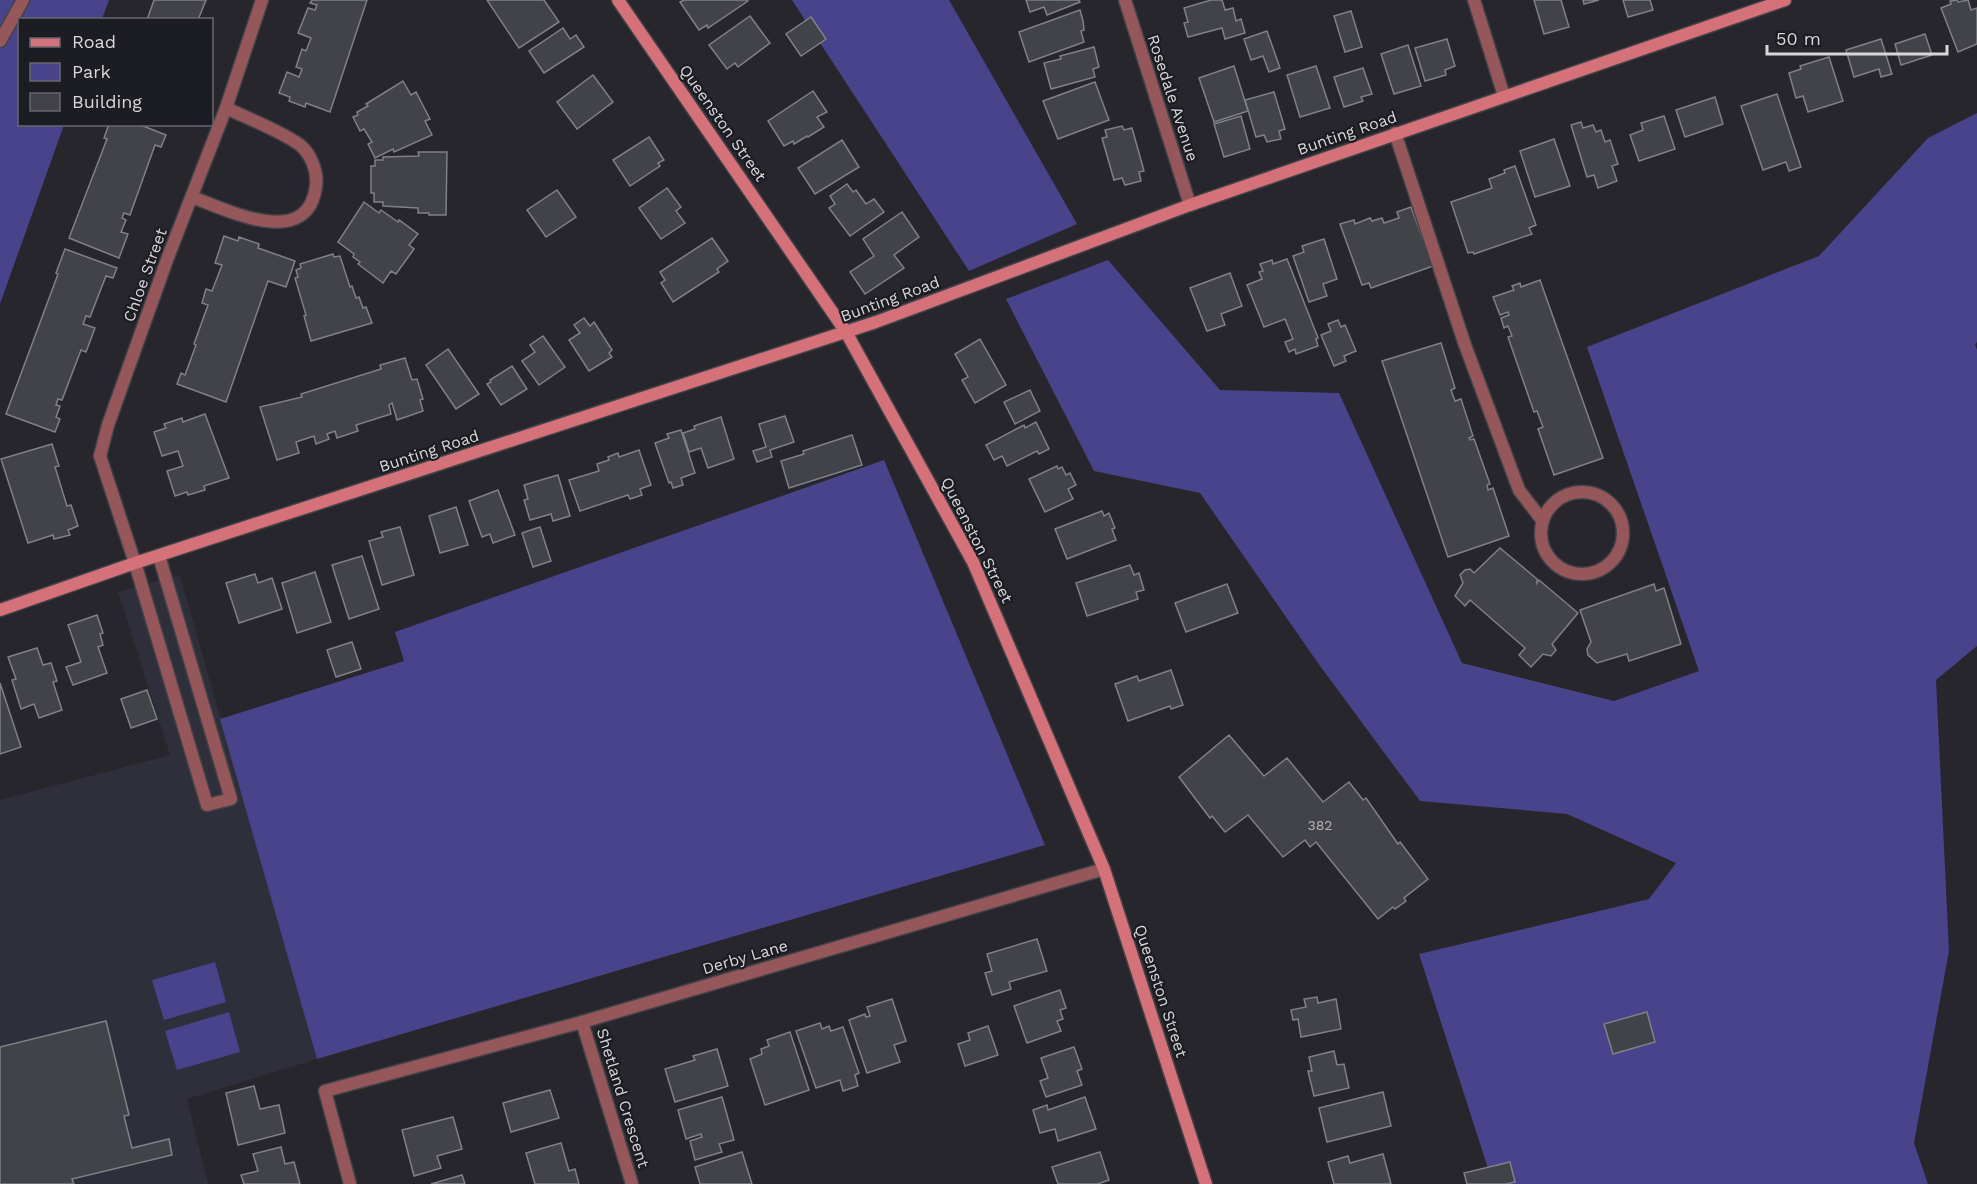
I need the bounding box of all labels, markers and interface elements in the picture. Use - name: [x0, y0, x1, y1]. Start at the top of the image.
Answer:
- legend: [18, 18, 213, 126]
- scale bar: [1767, 18, 1947, 56]
- text: 50 m: [1776, 28, 1821, 49]
- text: Road: [72, 31, 116, 52]
- street label: Rosedale Avenue: [1144, 32, 1202, 164]
- text: Park: [72, 61, 111, 82]
- street label: Queenston Street: [676, 61, 771, 185]
- text: Building: [72, 91, 142, 112]
- street label: Bunting Road: [1295, 107, 1399, 159]
- street label: Chloe Street: [119, 225, 171, 324]
- street label: Bunting Road: [838, 272, 942, 326]
- street label: Bunting Road: [377, 426, 481, 476]
- street label: Queenston Street: [937, 474, 1017, 606]
- house number: 382: [1308, 817, 1332, 833]
- street label: Queenston Street: [1131, 922, 1192, 1060]
- street label: Derby Lane: [700, 936, 790, 978]
- street label: Shetland Crescent: [593, 1026, 653, 1170]

